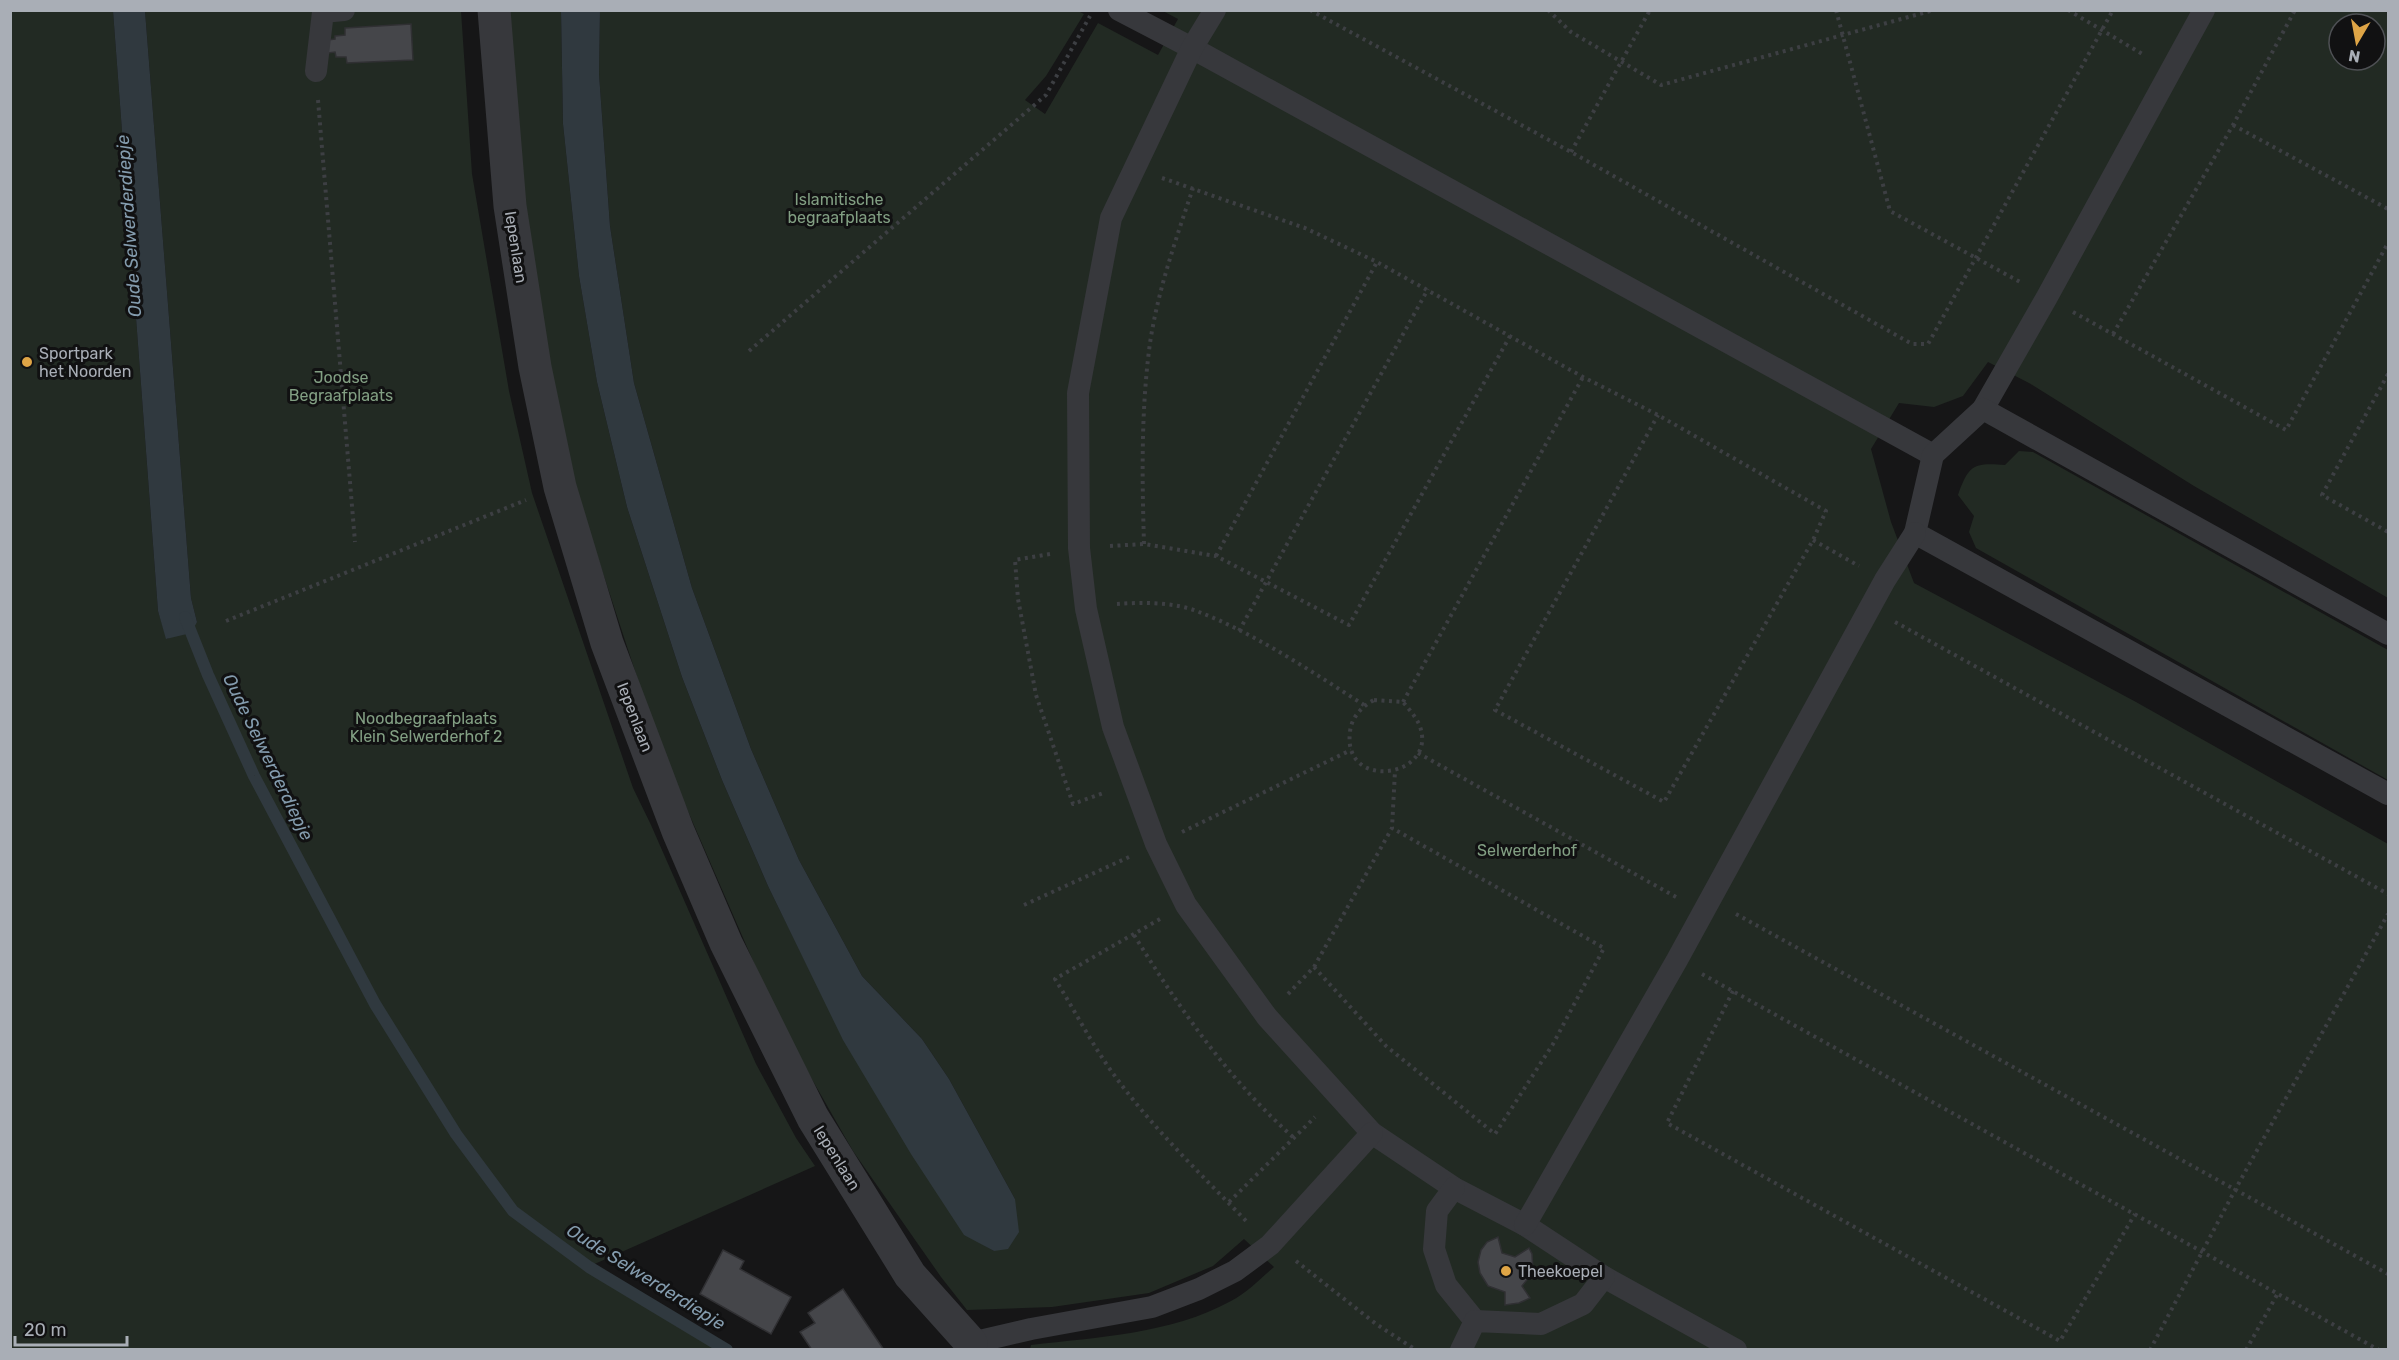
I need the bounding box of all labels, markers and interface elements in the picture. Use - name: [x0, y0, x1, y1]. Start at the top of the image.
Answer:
- north arrow: [2327, 12, 2387, 72]
- text: N: [2347, 46, 2362, 67]
- water label: Oude Selwerderdiepje: [112, 134, 146, 318]
- park label: Islamitische begraafplaats: [787, 190, 891, 227]
- street label: Iepenlaan: [501, 210, 531, 284]
- place label: Sportpark het Noorden: [39, 344, 131, 381]
- marker: Sportpark het Noorden: [20, 355, 34, 369]
- park label: Joodse Begraafplaats: [289, 368, 393, 405]
- water label: Oude Selwerderdiepje: [218, 670, 318, 844]
- street label: Iepenlaan: [613, 680, 657, 754]
- park label: Noodbegraafplaats Klein Selwerderhof 2: [350, 709, 502, 746]
- park label: Selwerderhof: [1477, 841, 1578, 860]
- street label: Iepenlaan: [810, 1122, 864, 1194]
- water label: Oude Selwerderdiepje: [563, 1219, 729, 1335]
- place label: Theekoepel: [1518, 1262, 1603, 1281]
- marker: Theekoepel: [1499, 1264, 1513, 1278]
- scale bar: [15, 1309, 128, 1347]
- text: 20 m: [24, 1319, 66, 1341]

